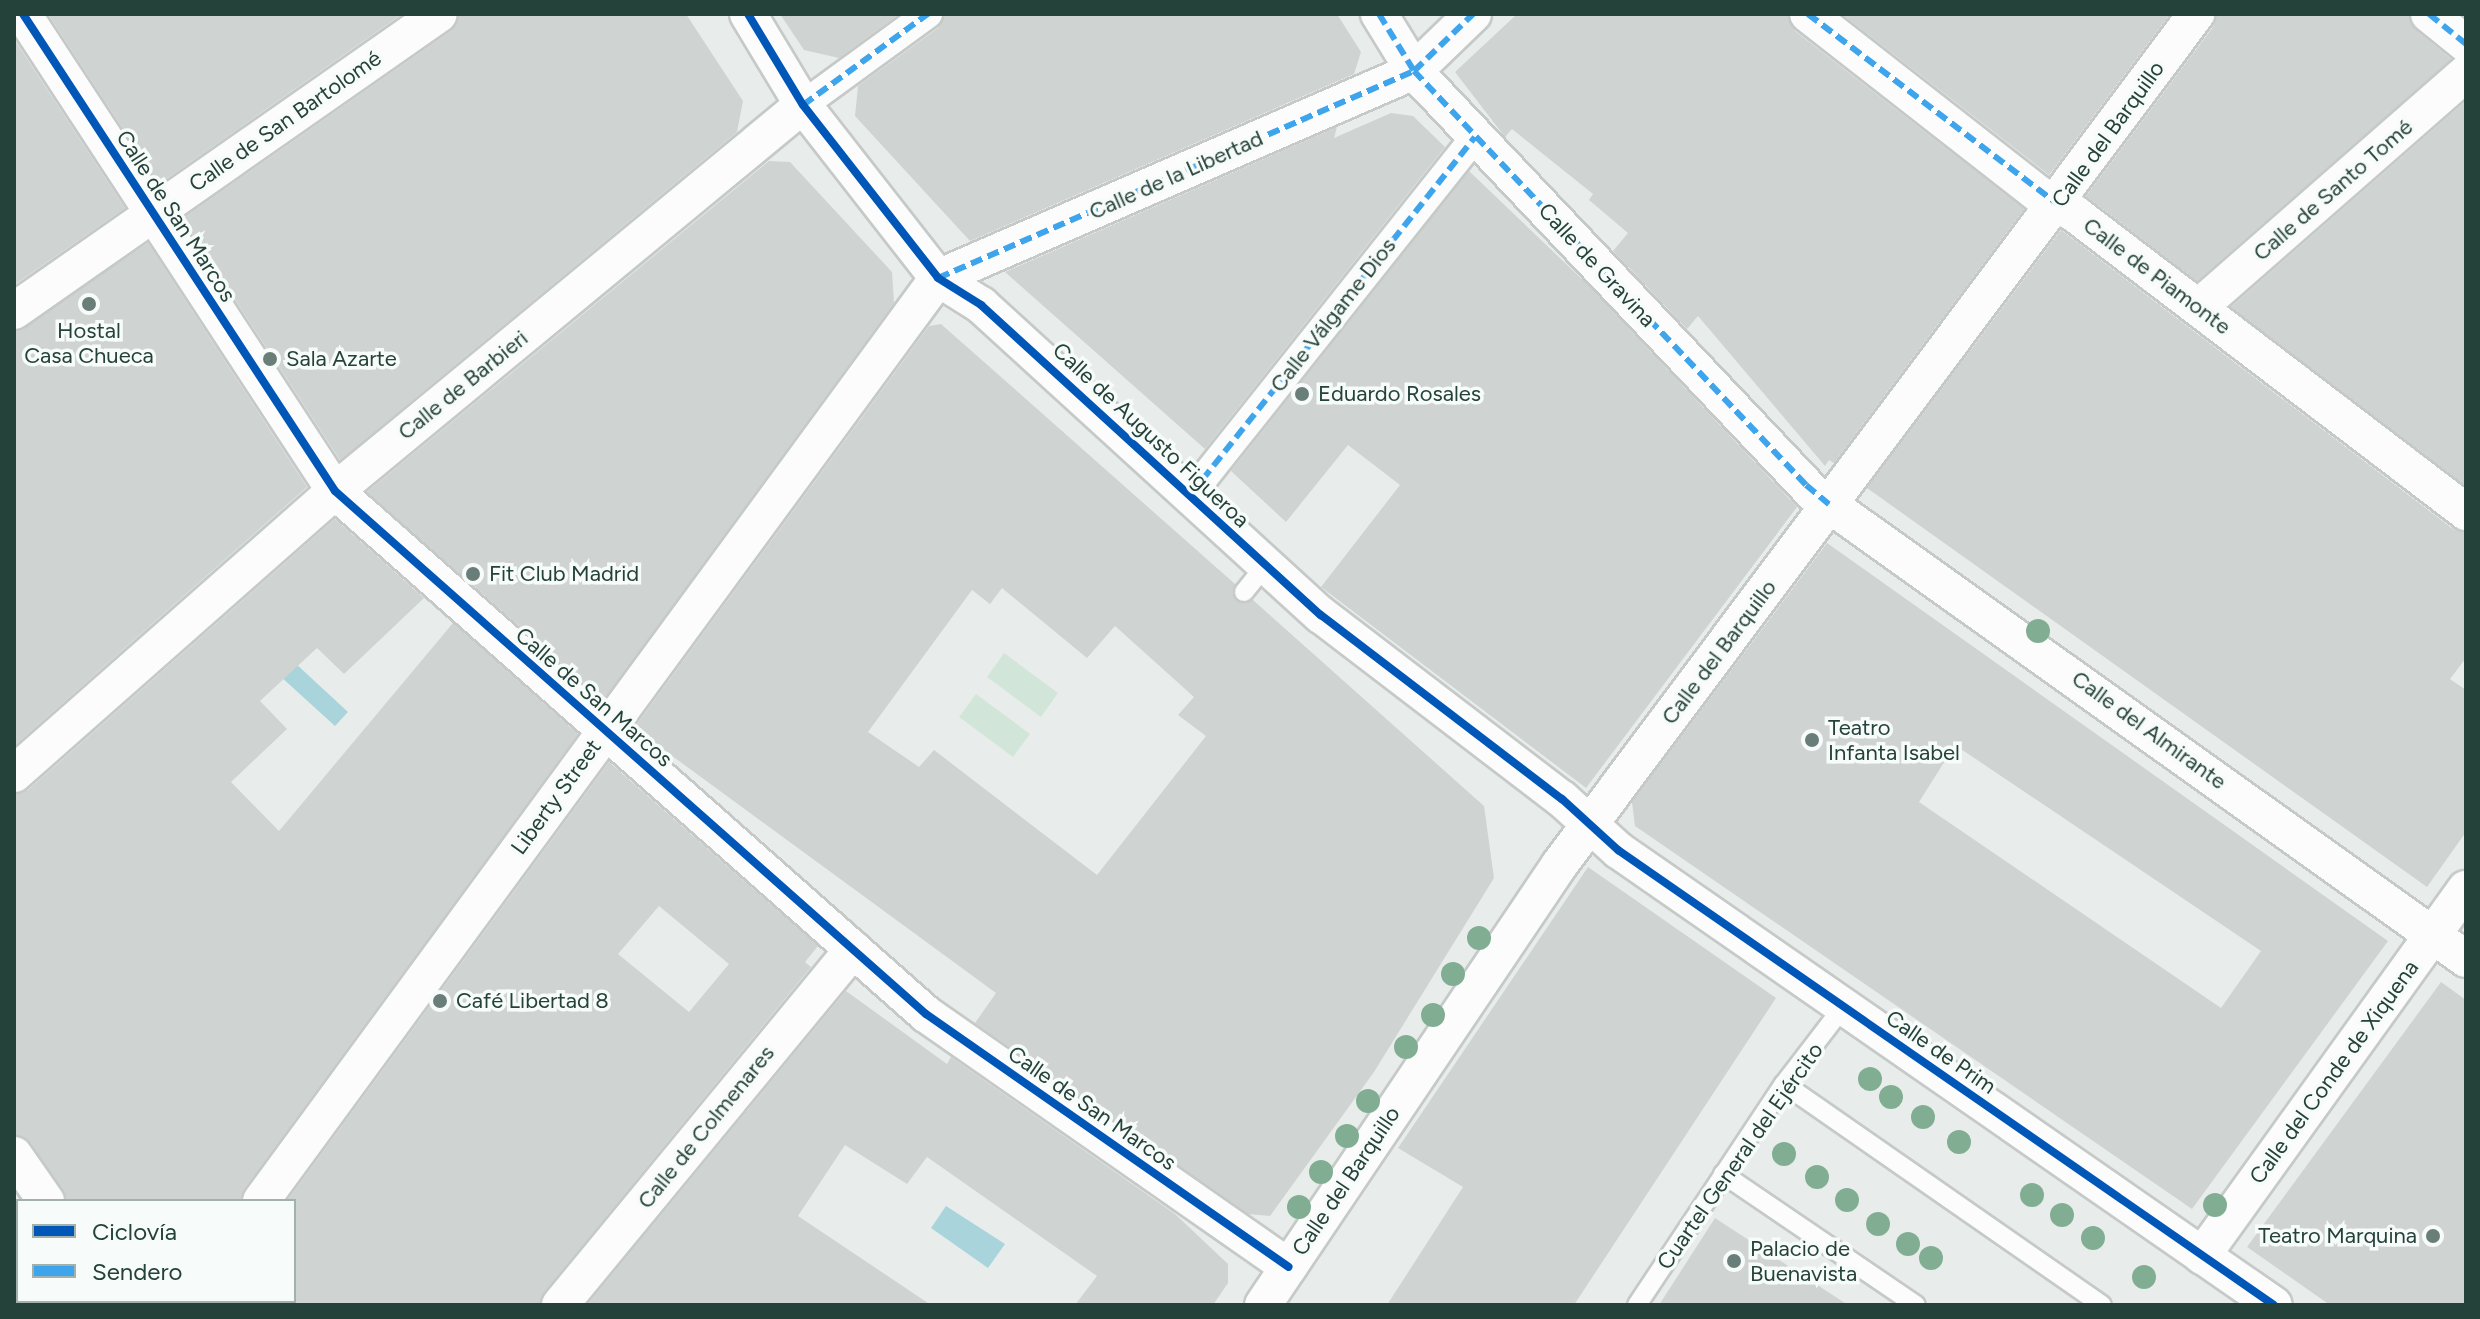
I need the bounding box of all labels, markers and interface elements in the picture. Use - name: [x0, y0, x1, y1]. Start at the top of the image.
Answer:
- street label: Calle de San Bartolomé: [184, 45, 386, 197]
- street label: Calle del Barquillo: [2046, 56, 2170, 212]
- street label: Calle de Santo Tomé: [2248, 114, 2418, 266]
- street label: Calle de San Marcos: [111, 125, 241, 307]
- street label: Calle de la Libertad: [1085, 125, 1267, 225]
- street label: Calle de Gravina: [1533, 198, 1661, 332]
- street label: Calle de Piamonte: [2078, 212, 2236, 340]
- street label: Calle Válgame Dios: [1265, 233, 1401, 397]
- marker: Hostal Casa Chueca: [80, 295, 98, 313]
- place label: Hostal Casa Chueca: [24, 317, 154, 368]
- street label: Calle de Barbieri: [393, 325, 533, 445]
- street label: Calle de Augusto Figueroa: [1047, 337, 1255, 533]
- place label: Sala Azarte: [286, 346, 397, 372]
- marker: Sala Azarte: [261, 350, 279, 368]
- place label: Eduardo Rosales: [1318, 381, 1481, 407]
- marker: Eduardo Rosales: [1293, 385, 1311, 403]
- place label: Fit Club Madrid: [489, 561, 639, 587]
- marker: Fit Club Madrid: [464, 565, 482, 583]
- street label: Calle del Barquillo: [1656, 575, 1782, 729]
- street label: Calle de San Marcos: [510, 622, 678, 772]
- street label: Calle del Almirante: [2067, 665, 2231, 795]
- place label: Teatro Infanta Isabel: [1828, 714, 1960, 766]
- marker: Teatro Infanta Isabel: [1803, 731, 1821, 749]
- street label: Liberty Street: [505, 734, 607, 860]
- street label: Calle del Conde de Xiquena: [2244, 955, 2424, 1189]
- place label: Café Libertad 8: [456, 988, 609, 1014]
- marker: Café Libertad 8: [431, 992, 449, 1010]
- street label: Calle de Prim: [1881, 1004, 2001, 1100]
- street label: Cuartel General del Ejército: [1651, 1037, 1829, 1275]
- street label: Calle de Colmenares: [632, 1040, 780, 1214]
- street label: Calle de San Marcos: [1003, 1040, 1181, 1176]
- street label: Calle del Barquillo: [1286, 1101, 1406, 1261]
- legend: [16, 1199, 296, 1303]
- text: Ciclovía: [92, 1217, 177, 1246]
- place label: Teatro Marquina: [2258, 1223, 2417, 1249]
- marker: Teatro Marquina: [2424, 1227, 2442, 1245]
- place label: Palacio de Buenavista: [1750, 1235, 1857, 1286]
- marker: Palacio de Buenavista: [1725, 1252, 1743, 1270]
- text: Sendero: [92, 1257, 182, 1286]

